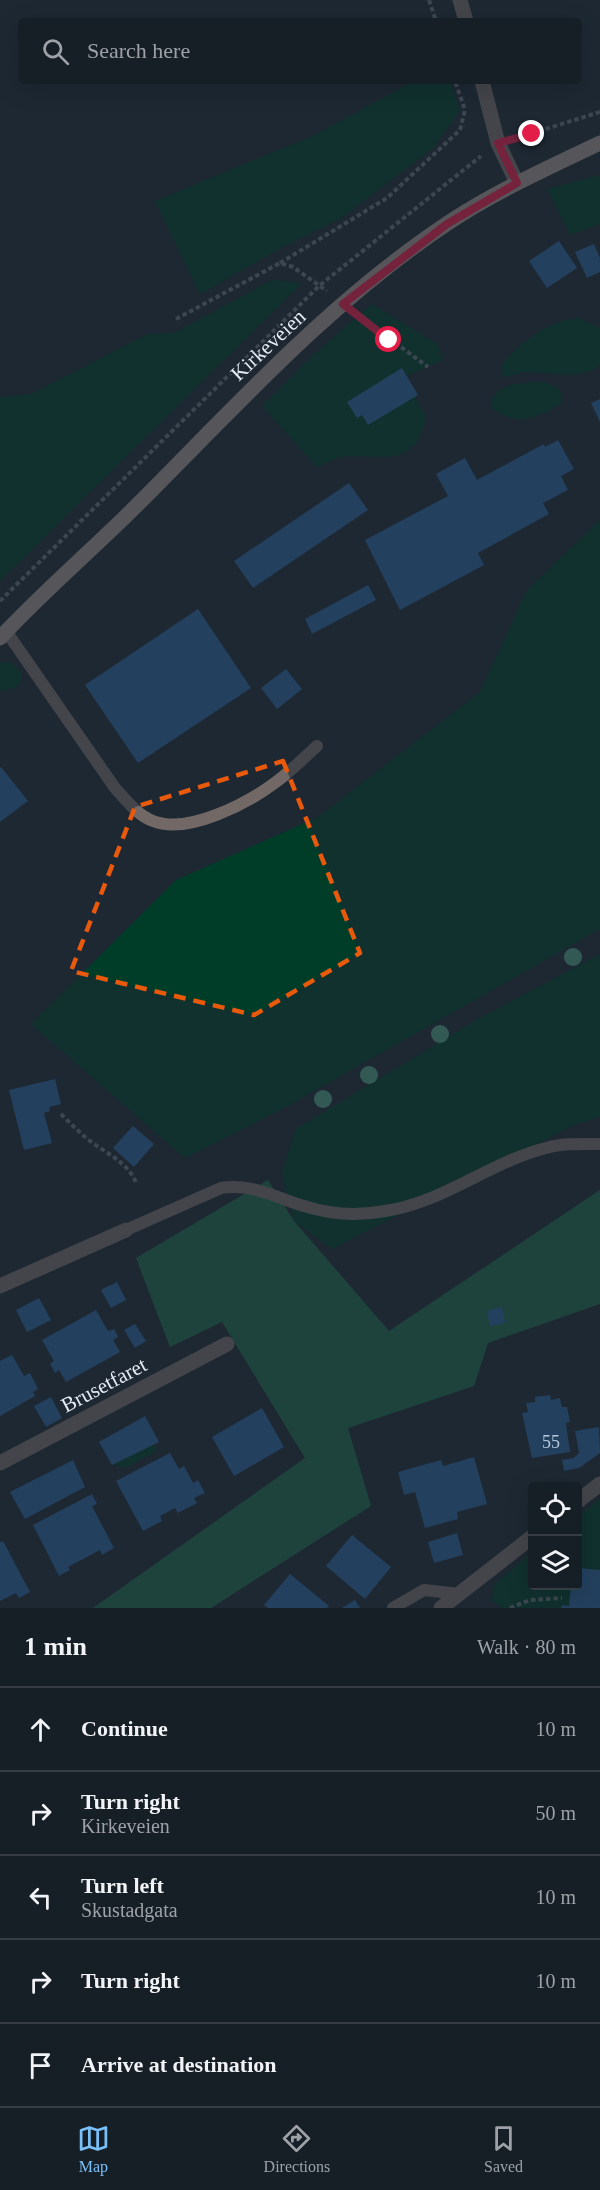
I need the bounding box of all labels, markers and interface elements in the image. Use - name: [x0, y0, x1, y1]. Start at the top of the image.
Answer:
- search box: [18, 18, 582, 84]
- icon: search: [39, 35, 72, 68]
- text: Search here: [87, 38, 190, 63]
- route end: [518, 120, 544, 146]
- street label: Kirkeveien: [226, 304, 311, 386]
- route start: [375, 326, 401, 352]
- street label: Brusetfaret: [57, 1352, 151, 1417]
- house number: 55: [542, 1432, 560, 1452]
- map controls: [528, 1482, 582, 1590]
- button: locate: [528, 1482, 582, 1536]
- button: layers: [528, 1536, 582, 1590]
- text: 1 min: [24, 1632, 87, 1661]
- text: Walk · 80 m: [477, 1636, 576, 1658]
- icon: ahead: [24, 1713, 57, 1746]
- text: Continue: [81, 1716, 168, 1741]
- text: 10 m: [535, 1718, 576, 1740]
- text: Turn right: [81, 1789, 180, 1814]
- icon: right: [24, 1797, 57, 1830]
- text: 50 m: [535, 1802, 576, 1824]
- text: Kirkeveien: [81, 1815, 170, 1837]
- text: Turn left: [81, 1873, 164, 1898]
- icon: left: [24, 1881, 57, 1914]
- text: 10 m: [535, 1886, 576, 1908]
- text: Skustadgata: [81, 1899, 178, 1921]
- icon: right: [24, 1965, 57, 1998]
- text: Turn right: [81, 1968, 180, 1993]
- text: 10 m: [535, 1970, 576, 1992]
- icon: arrive: [24, 2049, 57, 2082]
- text: Arrive at destination: [81, 2052, 277, 2077]
- tab: Map: [77, 2122, 110, 2176]
- tab: Directions: [264, 2122, 330, 2176]
- tab: Saved: [484, 2122, 523, 2176]

